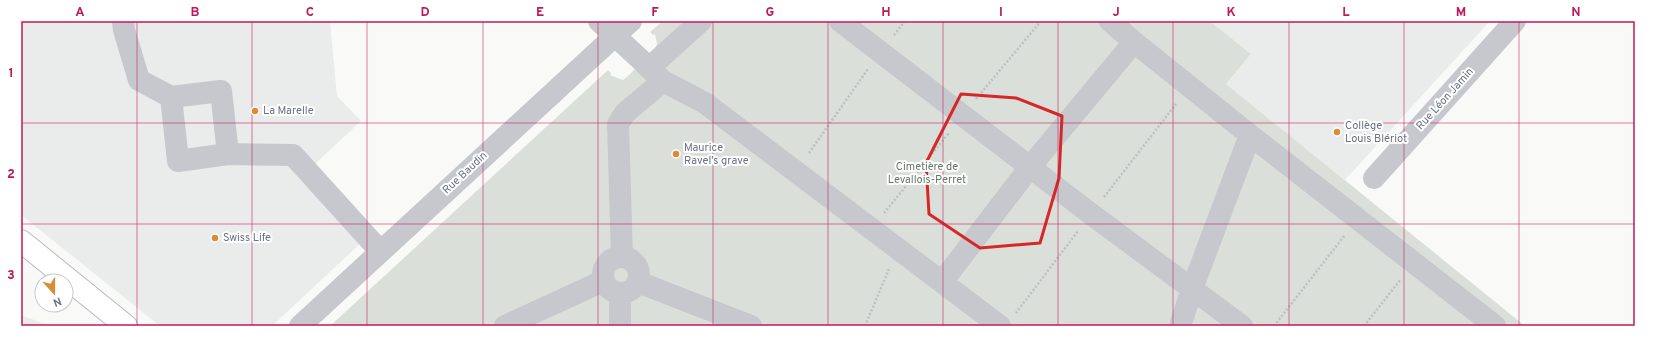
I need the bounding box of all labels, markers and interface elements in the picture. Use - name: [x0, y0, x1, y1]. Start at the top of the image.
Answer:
- text: A: [75, 5, 85, 21]
- text: B: [191, 5, 200, 21]
- text: C: [306, 5, 314, 21]
- text: D: [420, 5, 430, 21]
- text: E: [536, 5, 544, 21]
- text: F: [651, 5, 659, 21]
- text: G: [766, 5, 775, 21]
- text: H: [881, 5, 891, 21]
- text: I: [999, 5, 1003, 21]
- text: J: [1112, 5, 1120, 21]
- text: K: [1226, 5, 1236, 21]
- text: L: [1342, 5, 1350, 21]
- text: M: [1456, 5, 1466, 21]
- text: N: [1571, 5, 1581, 21]
- street label: Rue Léon Jamin: [1413, 65, 1477, 133]
- text: 1: [8, 66, 14, 82]
- place label: La Marelle: [263, 104, 314, 118]
- marker: La Marelle: [250, 106, 260, 116]
- place label: Collège Louis Blériot: [1345, 119, 1407, 146]
- marker: Collège Louis Blériot: [1332, 127, 1342, 137]
- place label: Maurice Ravel’s grave: [684, 141, 749, 168]
- street label: Rue Baudin: [440, 149, 490, 197]
- marker: Maurice Ravel’s grave: [671, 149, 681, 159]
- park label: Cimetière de Levallois-Perret: [888, 160, 966, 187]
- text: 2: [7, 167, 15, 183]
- place label: Swiss Life: [223, 231, 271, 245]
- marker: Swiss Life: [210, 233, 220, 243]
- text: 3: [7, 268, 15, 284]
- north arrow: [34, 273, 74, 313]
- text: N: [51, 293, 63, 309]

